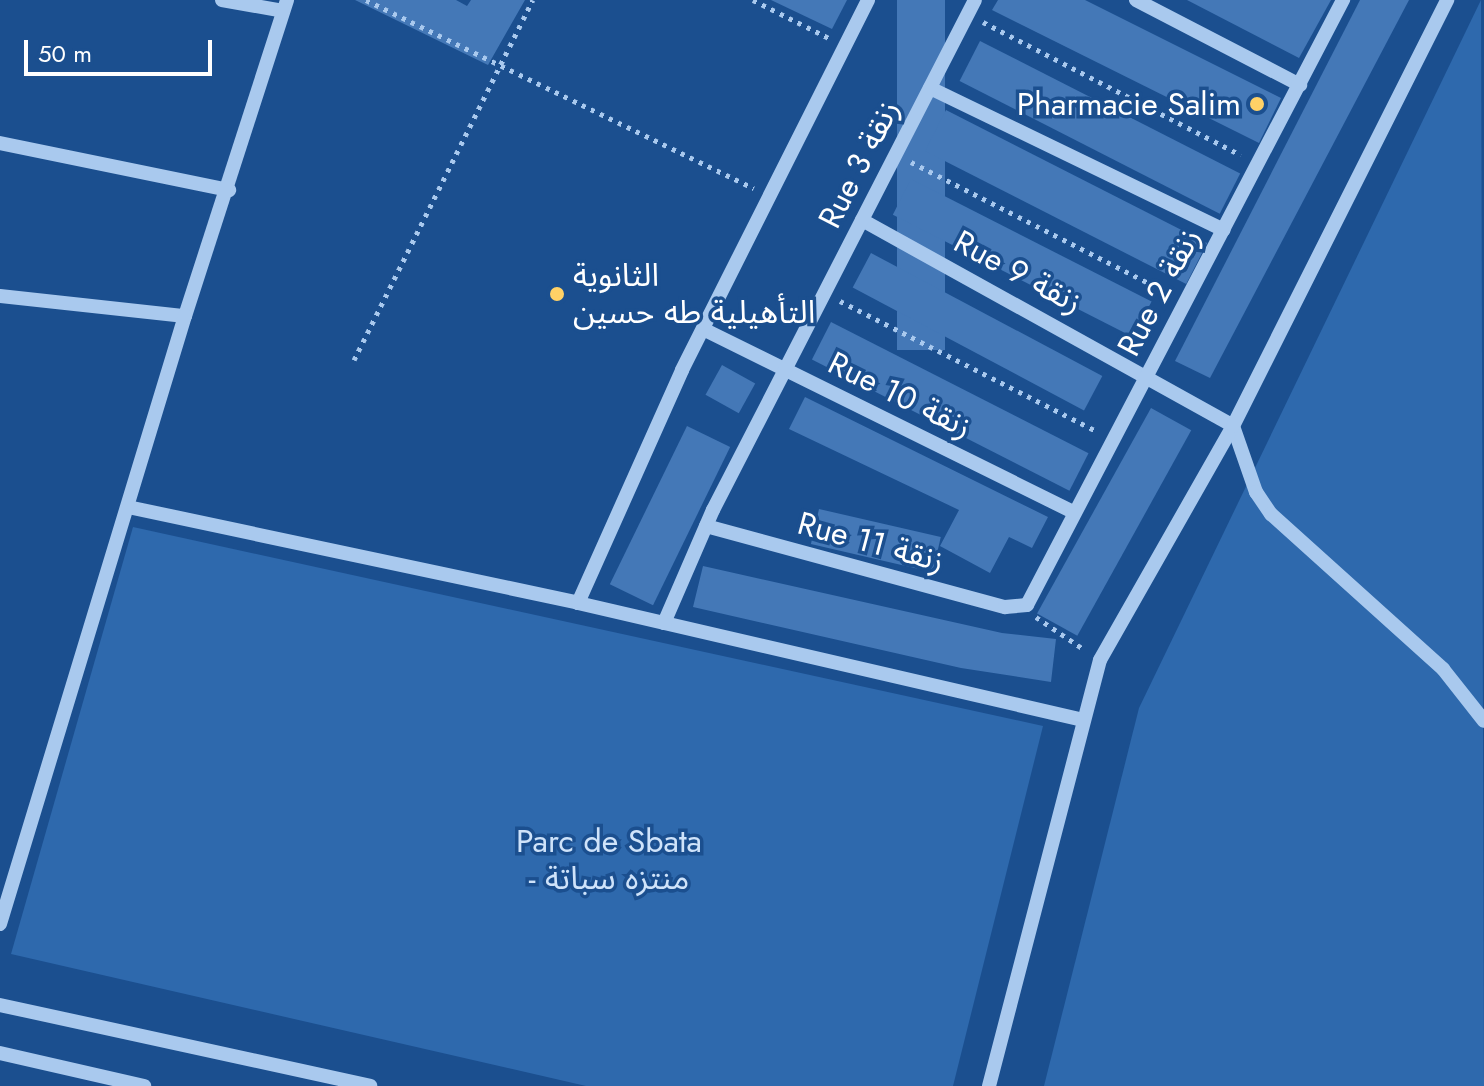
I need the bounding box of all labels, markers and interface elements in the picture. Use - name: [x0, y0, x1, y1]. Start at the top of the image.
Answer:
- scale bar: [28, 24, 216, 74]
- text: 50 m: [38, 36, 92, 71]
- place label: Pharmacie Salim: [1017, 85, 1241, 123]
- street label: Rue 3 زنقة: [810, 94, 908, 234]
- marker: Pharmacie Salim: [1248, 95, 1266, 113]
- street label: Rue 2 زنقة: [1109, 221, 1209, 363]
- street label: Rue 9 زنقة: [947, 222, 1089, 322]
- place label: الثانوية التأهيلية طه حسين: [573, 257, 815, 332]
- marker: الثانوية التأهيلية طه حسين: [548, 285, 566, 303]
- street label: Rue 10 زنقة: [822, 344, 978, 446]
- street label: Rue 11 زنقة: [794, 504, 948, 580]
- park label: Parc de Sbata - منتزه سباتة: [516, 823, 702, 898]

